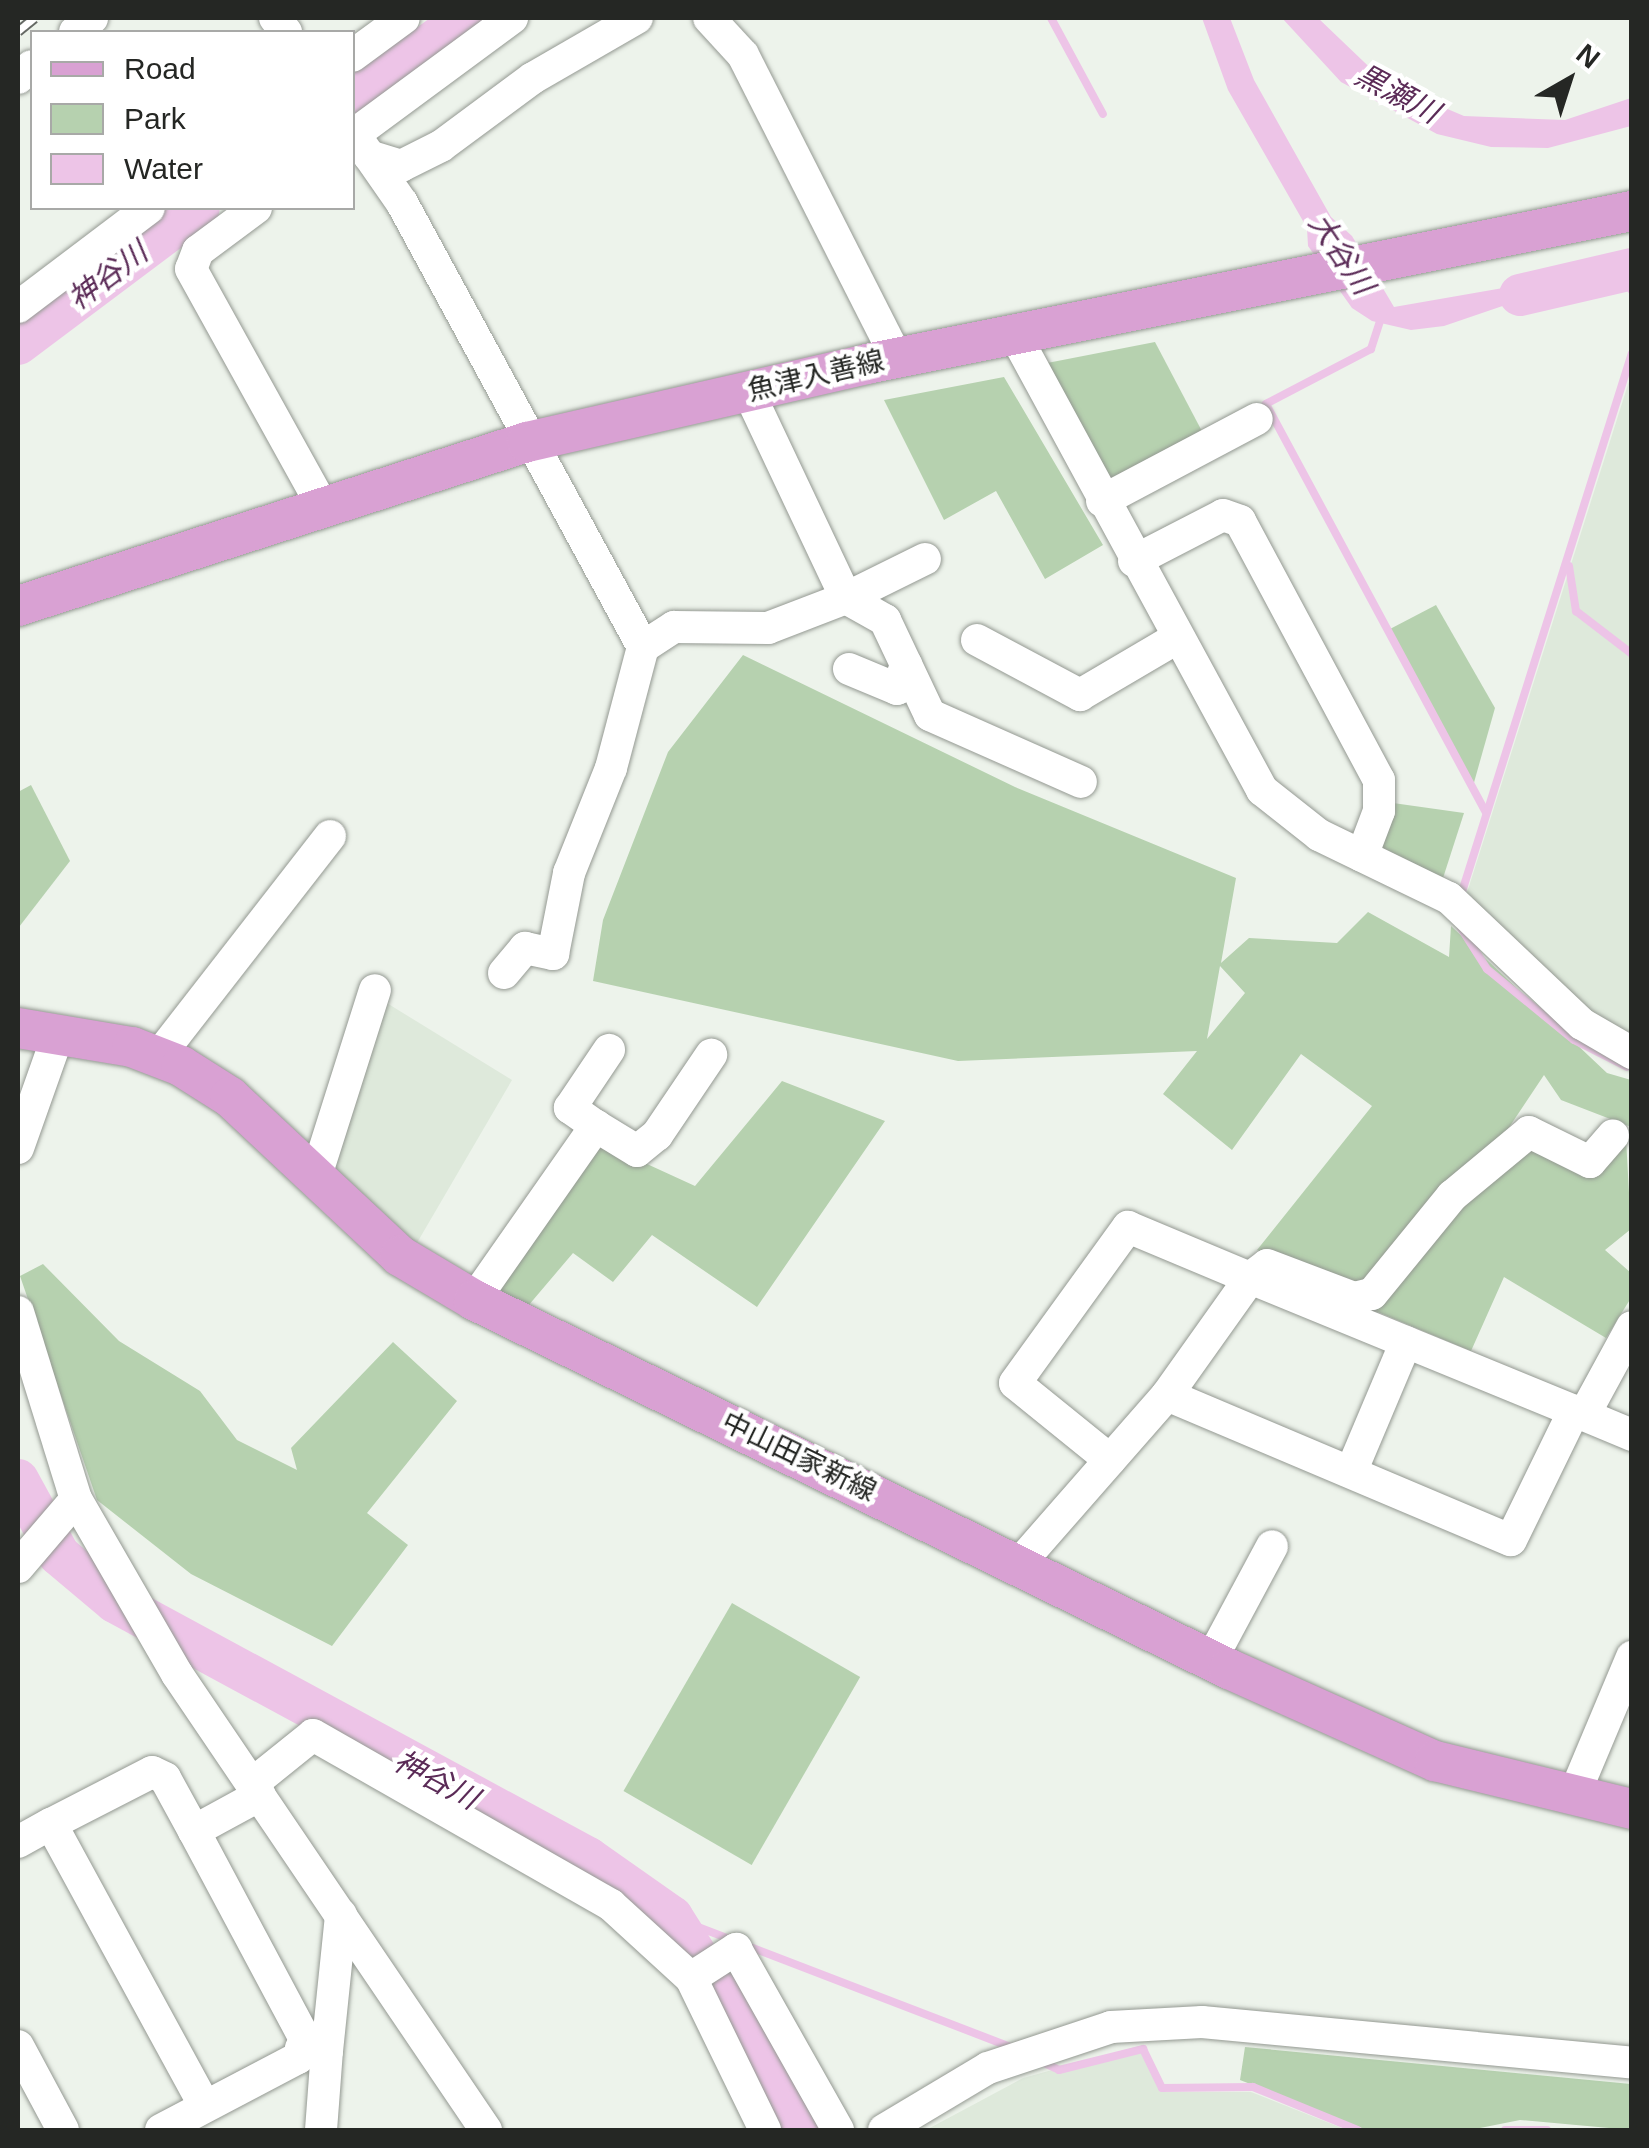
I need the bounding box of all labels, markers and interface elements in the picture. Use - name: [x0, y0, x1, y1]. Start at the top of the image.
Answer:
- legend: [30, 30, 355, 210]
- north arrow: [1519, 30, 1619, 130]
- text: N: [1571, 38, 1606, 75]
- text: Road: [124, 52, 196, 85]
- water label: 黒瀬川: [1349, 57, 1445, 131]
- text: Park: [124, 102, 186, 135]
- text: Water: [124, 152, 203, 185]
- water label: 大谷川: [1301, 207, 1381, 301]
- water label: 神谷川: [61, 235, 155, 317]
- street label: 魚津入善線: [744, 344, 888, 408]
- street label: 中山田家新線: [716, 1405, 882, 1509]
- water label: 神谷川: [388, 1743, 484, 1817]

